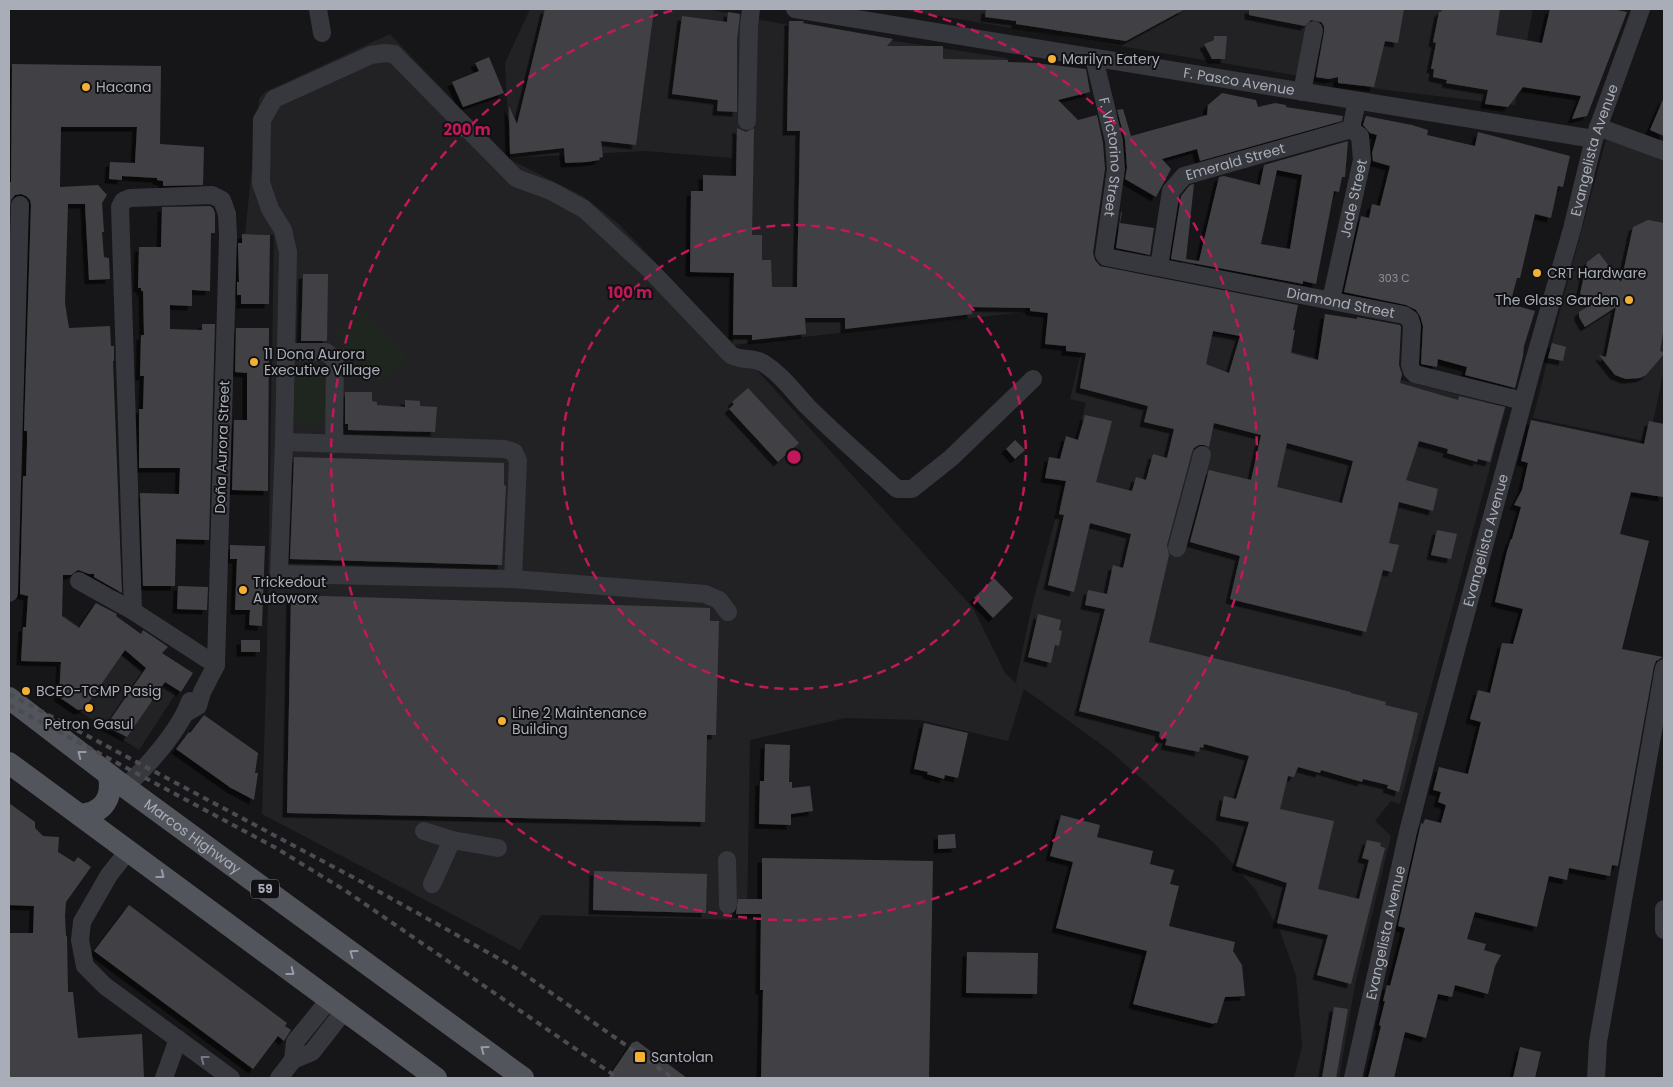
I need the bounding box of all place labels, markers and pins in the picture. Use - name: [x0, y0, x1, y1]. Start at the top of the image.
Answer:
- place label: Marilyn Eatery: [1062, 49, 1160, 69]
- marker: Marilyn Eatery: [1046, 53, 1058, 65]
- place label: Hacana: [96, 77, 152, 97]
- marker: Hacana: [80, 81, 92, 93]
- place label: CRT Hardware: [1547, 263, 1647, 283]
- marker: CRT Hardware: [1531, 267, 1543, 279]
- place label: The Glass Garden: [1495, 290, 1619, 310]
- marker: The Glass Garden: [1623, 294, 1635, 306]
- place label: 11 Dona Aurora Executive Village: [264, 344, 381, 380]
- marker: 11 Dona Aurora Executive Village: [248, 356, 260, 368]
- centre of rings: [785, 448, 803, 466]
- place label: Trickedout Autoworx: [253, 572, 326, 608]
- marker: Trickedout Autoworx: [237, 584, 249, 596]
- place label: BCEO-TCMP Pasig: [36, 681, 161, 701]
- marker: BCEO-TCMP Pasig: [20, 685, 32, 697]
- marker: Petron Gasul: [83, 702, 95, 714]
- place label: Line 2 Maintenance Building: [512, 703, 647, 739]
- place label: Petron Gasul: [45, 714, 133, 734]
- marker: Line 2 Maintenance Building: [496, 715, 508, 727]
- place label: Santolan: [651, 1047, 714, 1067]
- marker: Santolan: [633, 1050, 647, 1064]

